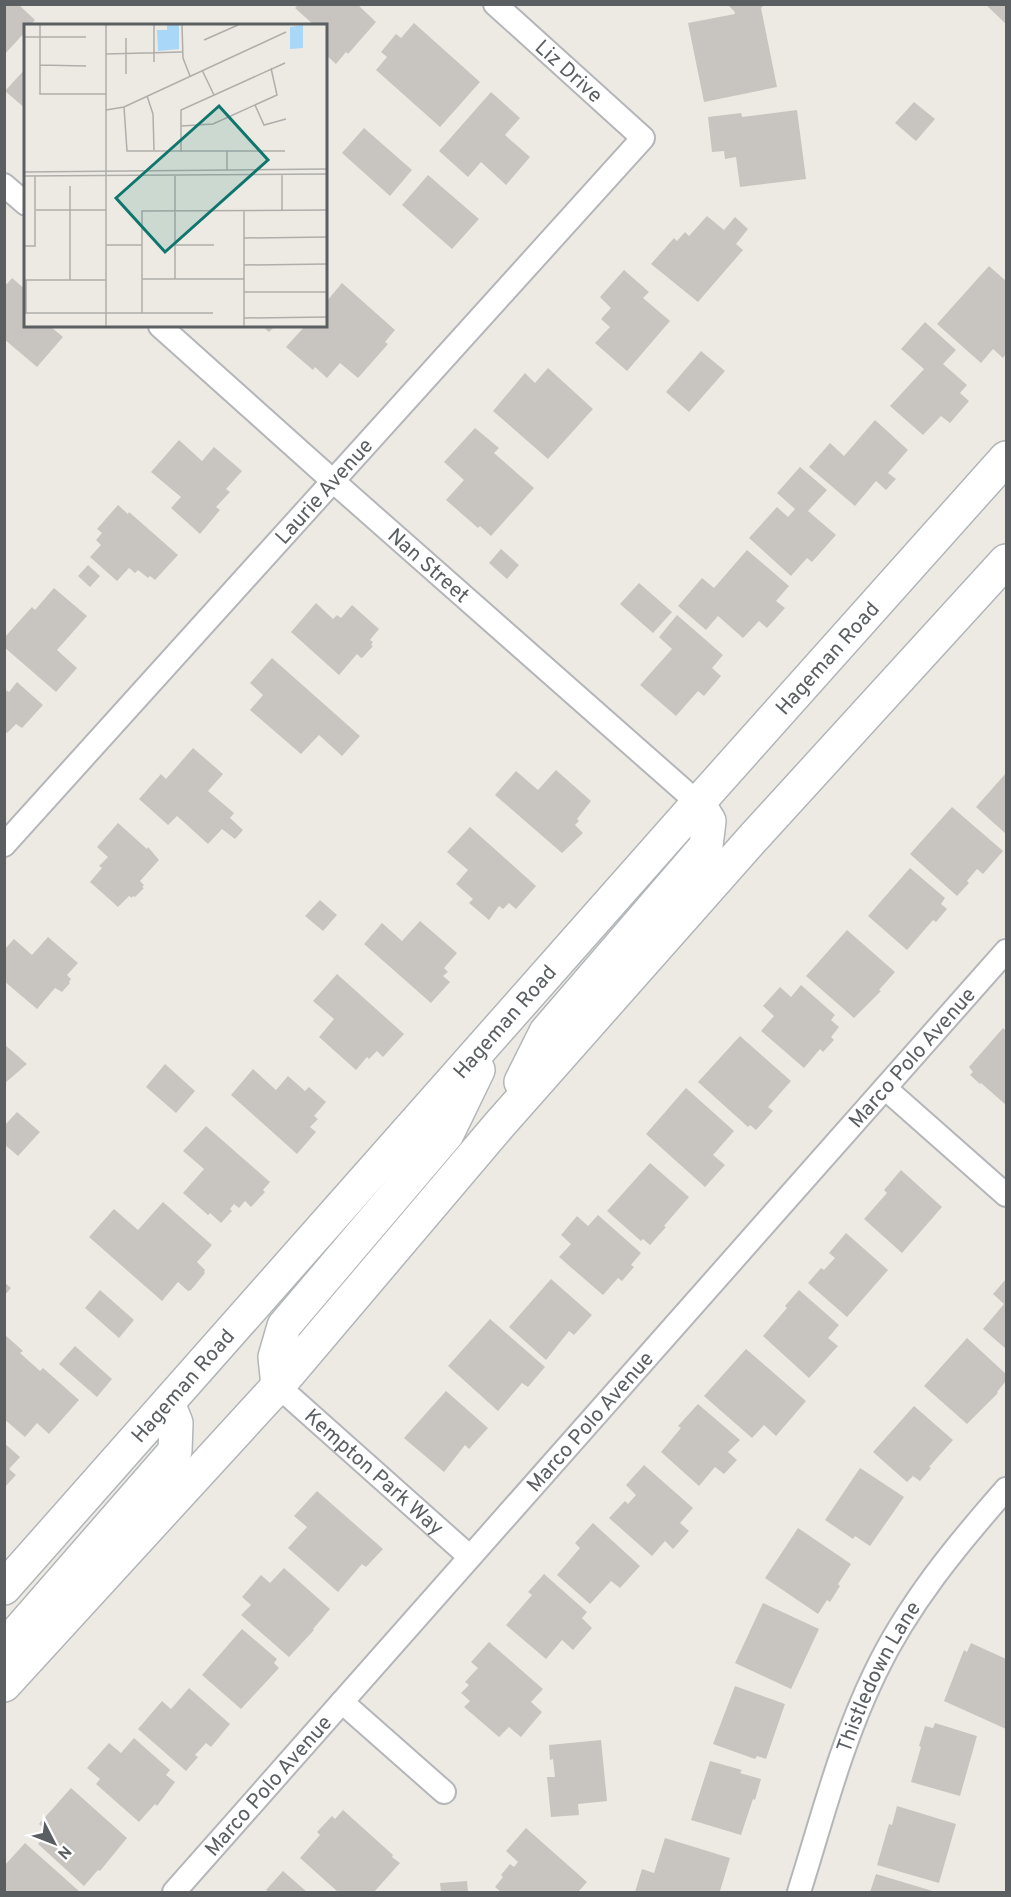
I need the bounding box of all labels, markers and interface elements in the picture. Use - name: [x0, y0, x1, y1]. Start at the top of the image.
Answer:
- inset map: [24, 24, 327, 327]
- street label: Liz Drive: [528, 35, 608, 110]
- street label: Laurie Avenue: [270, 433, 380, 551]
- street label: Nan Street: [381, 523, 474, 610]
- street label: Hageman Road: [771, 597, 886, 722]
- street label: Hageman Road: [448, 960, 563, 1085]
- street label: Marco Polo Avenue: [844, 982, 982, 1134]
- street label: Hageman Road: [126, 1324, 242, 1449]
- street label: Marco Polo Avenue: [522, 1346, 661, 1499]
- street label: Kempton Park Way: [298, 1404, 449, 1542]
- street label: Thistledown Lane: [832, 1597, 928, 1756]
- street label: Marco Polo Avenue: [200, 1711, 339, 1863]
- north arrow: [24, 1813, 84, 1873]
- text: N: [52, 1841, 75, 1863]

